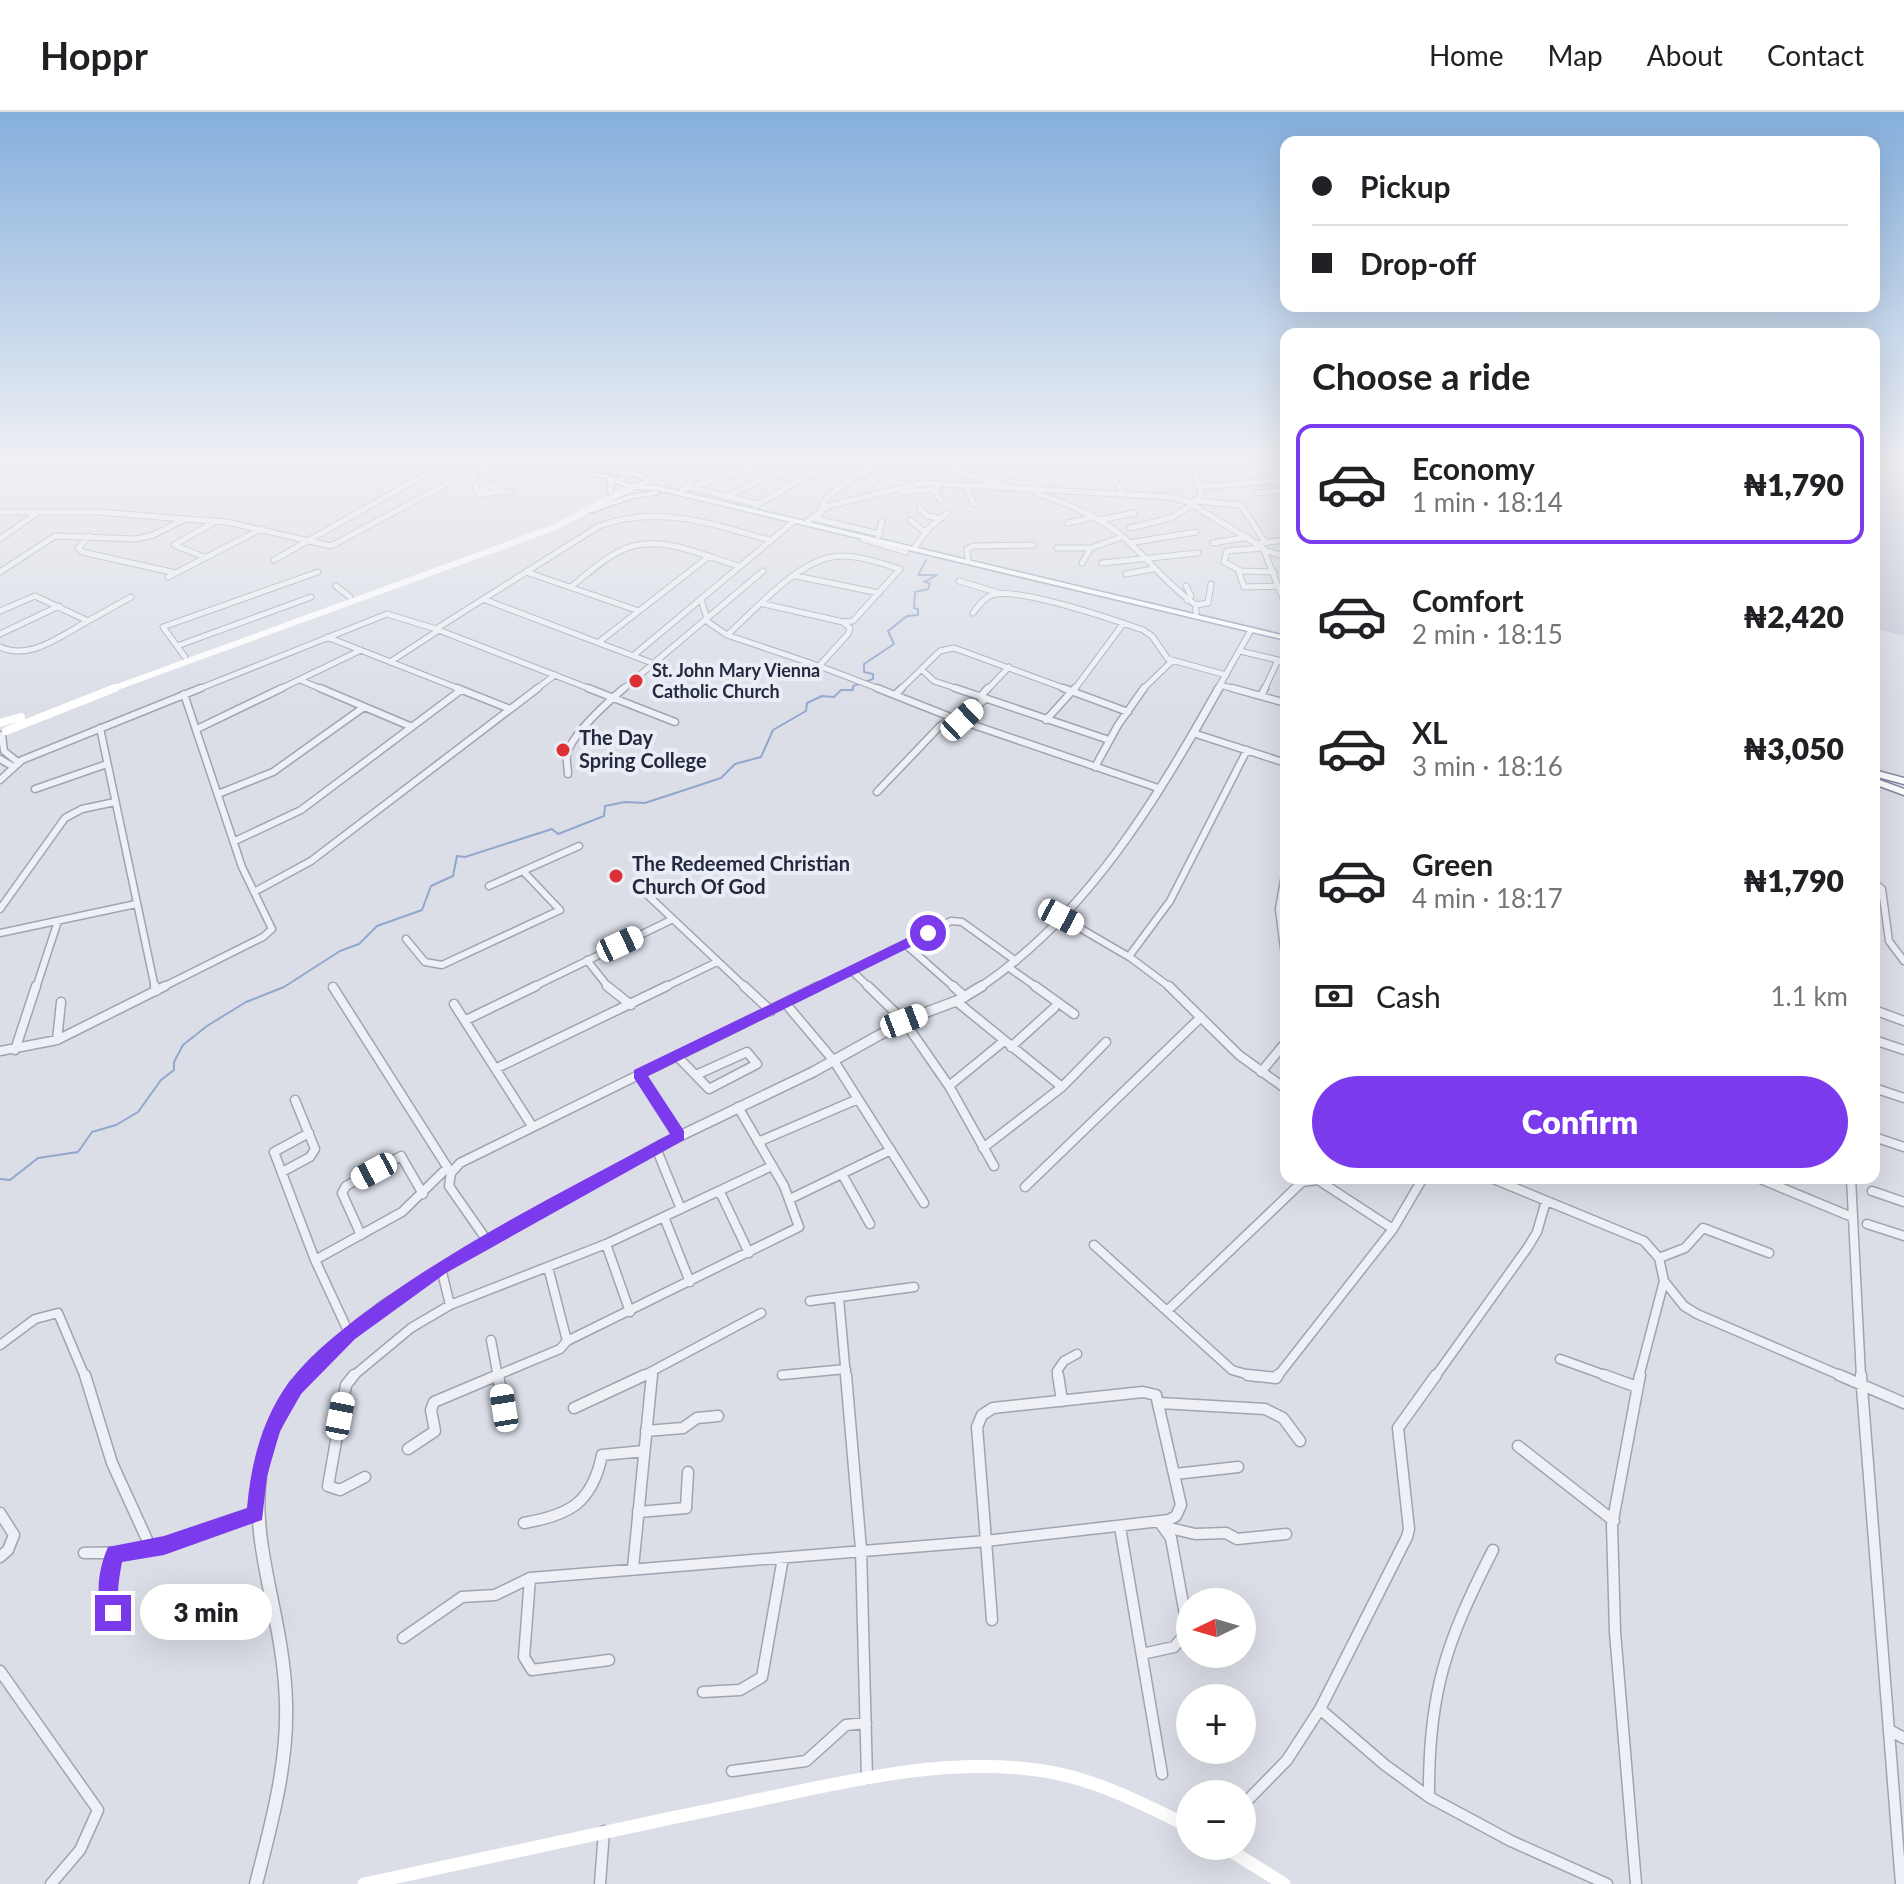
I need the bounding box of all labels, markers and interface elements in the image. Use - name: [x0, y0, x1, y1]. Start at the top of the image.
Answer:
- text: Hoppr: [40, 32, 148, 78]
- text: Home: [1429, 38, 1504, 72]
- text: Map: [1548, 38, 1603, 72]
- text: About: [1647, 38, 1723, 72]
- text: Contact: [1767, 38, 1864, 72]
- text: Pickup: [1360, 168, 1451, 204]
- text: Drop-off: [1360, 245, 1476, 281]
- text: Choose a ride: [1312, 354, 1531, 398]
- icon: car: [1316, 448, 1388, 520]
- text: Economy: [1412, 450, 1535, 486]
- text: ₦1,790: [1743, 466, 1844, 502]
- text: 1 min · 18:14: [1412, 486, 1563, 518]
- icon: car: [1316, 580, 1388, 652]
- text: Comfort: [1412, 582, 1524, 618]
- text: ₦2,420: [1743, 598, 1844, 634]
- text: 2 min · 18:15: [1412, 618, 1563, 650]
- place label: St. John Mary Vienna Catholic Church: [652, 659, 820, 702]
- marker: St. John Mary Vienna Catholic Church: [627, 672, 645, 690]
- car: [936, 695, 988, 745]
- icon: car: [1316, 712, 1388, 784]
- text: XL: [1412, 714, 1448, 750]
- place label: The Day Spring College: [579, 725, 707, 772]
- text: ₦3,050: [1743, 730, 1844, 766]
- marker: The Day Spring College: [554, 741, 572, 759]
- text: 3 min · 18:16: [1412, 750, 1563, 782]
- icon: car: [1316, 844, 1388, 916]
- text: Green: [1412, 846, 1493, 882]
- place label: The Redeemed Christian Church Of God: [632, 851, 850, 898]
- text: ₦1,790: [1743, 862, 1844, 898]
- marker: The Redeemed Christian Church Of God: [607, 867, 625, 885]
- text: 4 min · 18:17: [1412, 882, 1563, 914]
- car: [1034, 895, 1088, 939]
- route start: [910, 915, 946, 951]
- car: [593, 923, 647, 965]
- icon: cash: [1312, 974, 1356, 1018]
- text: Cash: [1376, 978, 1441, 1014]
- text: 1.1 km: [1770, 980, 1848, 1012]
- car: [877, 1001, 931, 1041]
- button: Confirm: [1312, 1076, 1848, 1168]
- car: [347, 1149, 401, 1193]
- car: [488, 1382, 520, 1434]
- car: [324, 1390, 356, 1442]
- callout: 3 min: [141, 1585, 273, 1641]
- north arrow: [1176, 1588, 1256, 1668]
- map controls: [1176, 1588, 1256, 1860]
- route end: [95, 1595, 131, 1631]
- text: 3 min: [174, 1596, 238, 1628]
- button: +: [1176, 1684, 1256, 1764]
- button: −: [1176, 1780, 1256, 1860]

